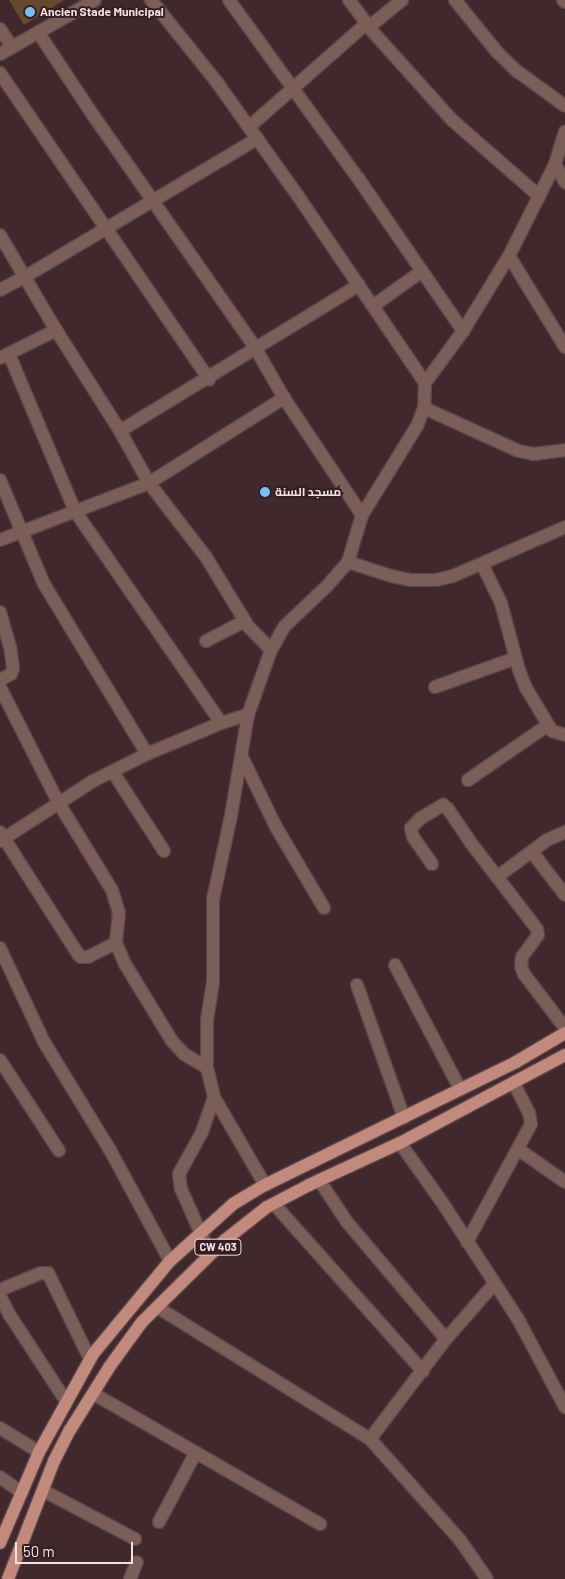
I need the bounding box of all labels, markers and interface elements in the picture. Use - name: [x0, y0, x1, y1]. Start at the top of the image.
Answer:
- place label: Ancien Stade Municipal: [40, 5, 164, 19]
- marker: Ancien Stade Municipal: [24, 6, 36, 18]
- place label: مسجد السنة: [275, 485, 341, 499]
- marker: مسجد السنة: [259, 486, 271, 498]
- road number: CW 403: [194, 1238, 242, 1256]
- scale bar: [18, 1532, 135, 1564]
- text: 50 m: [23, 1542, 55, 1560]

